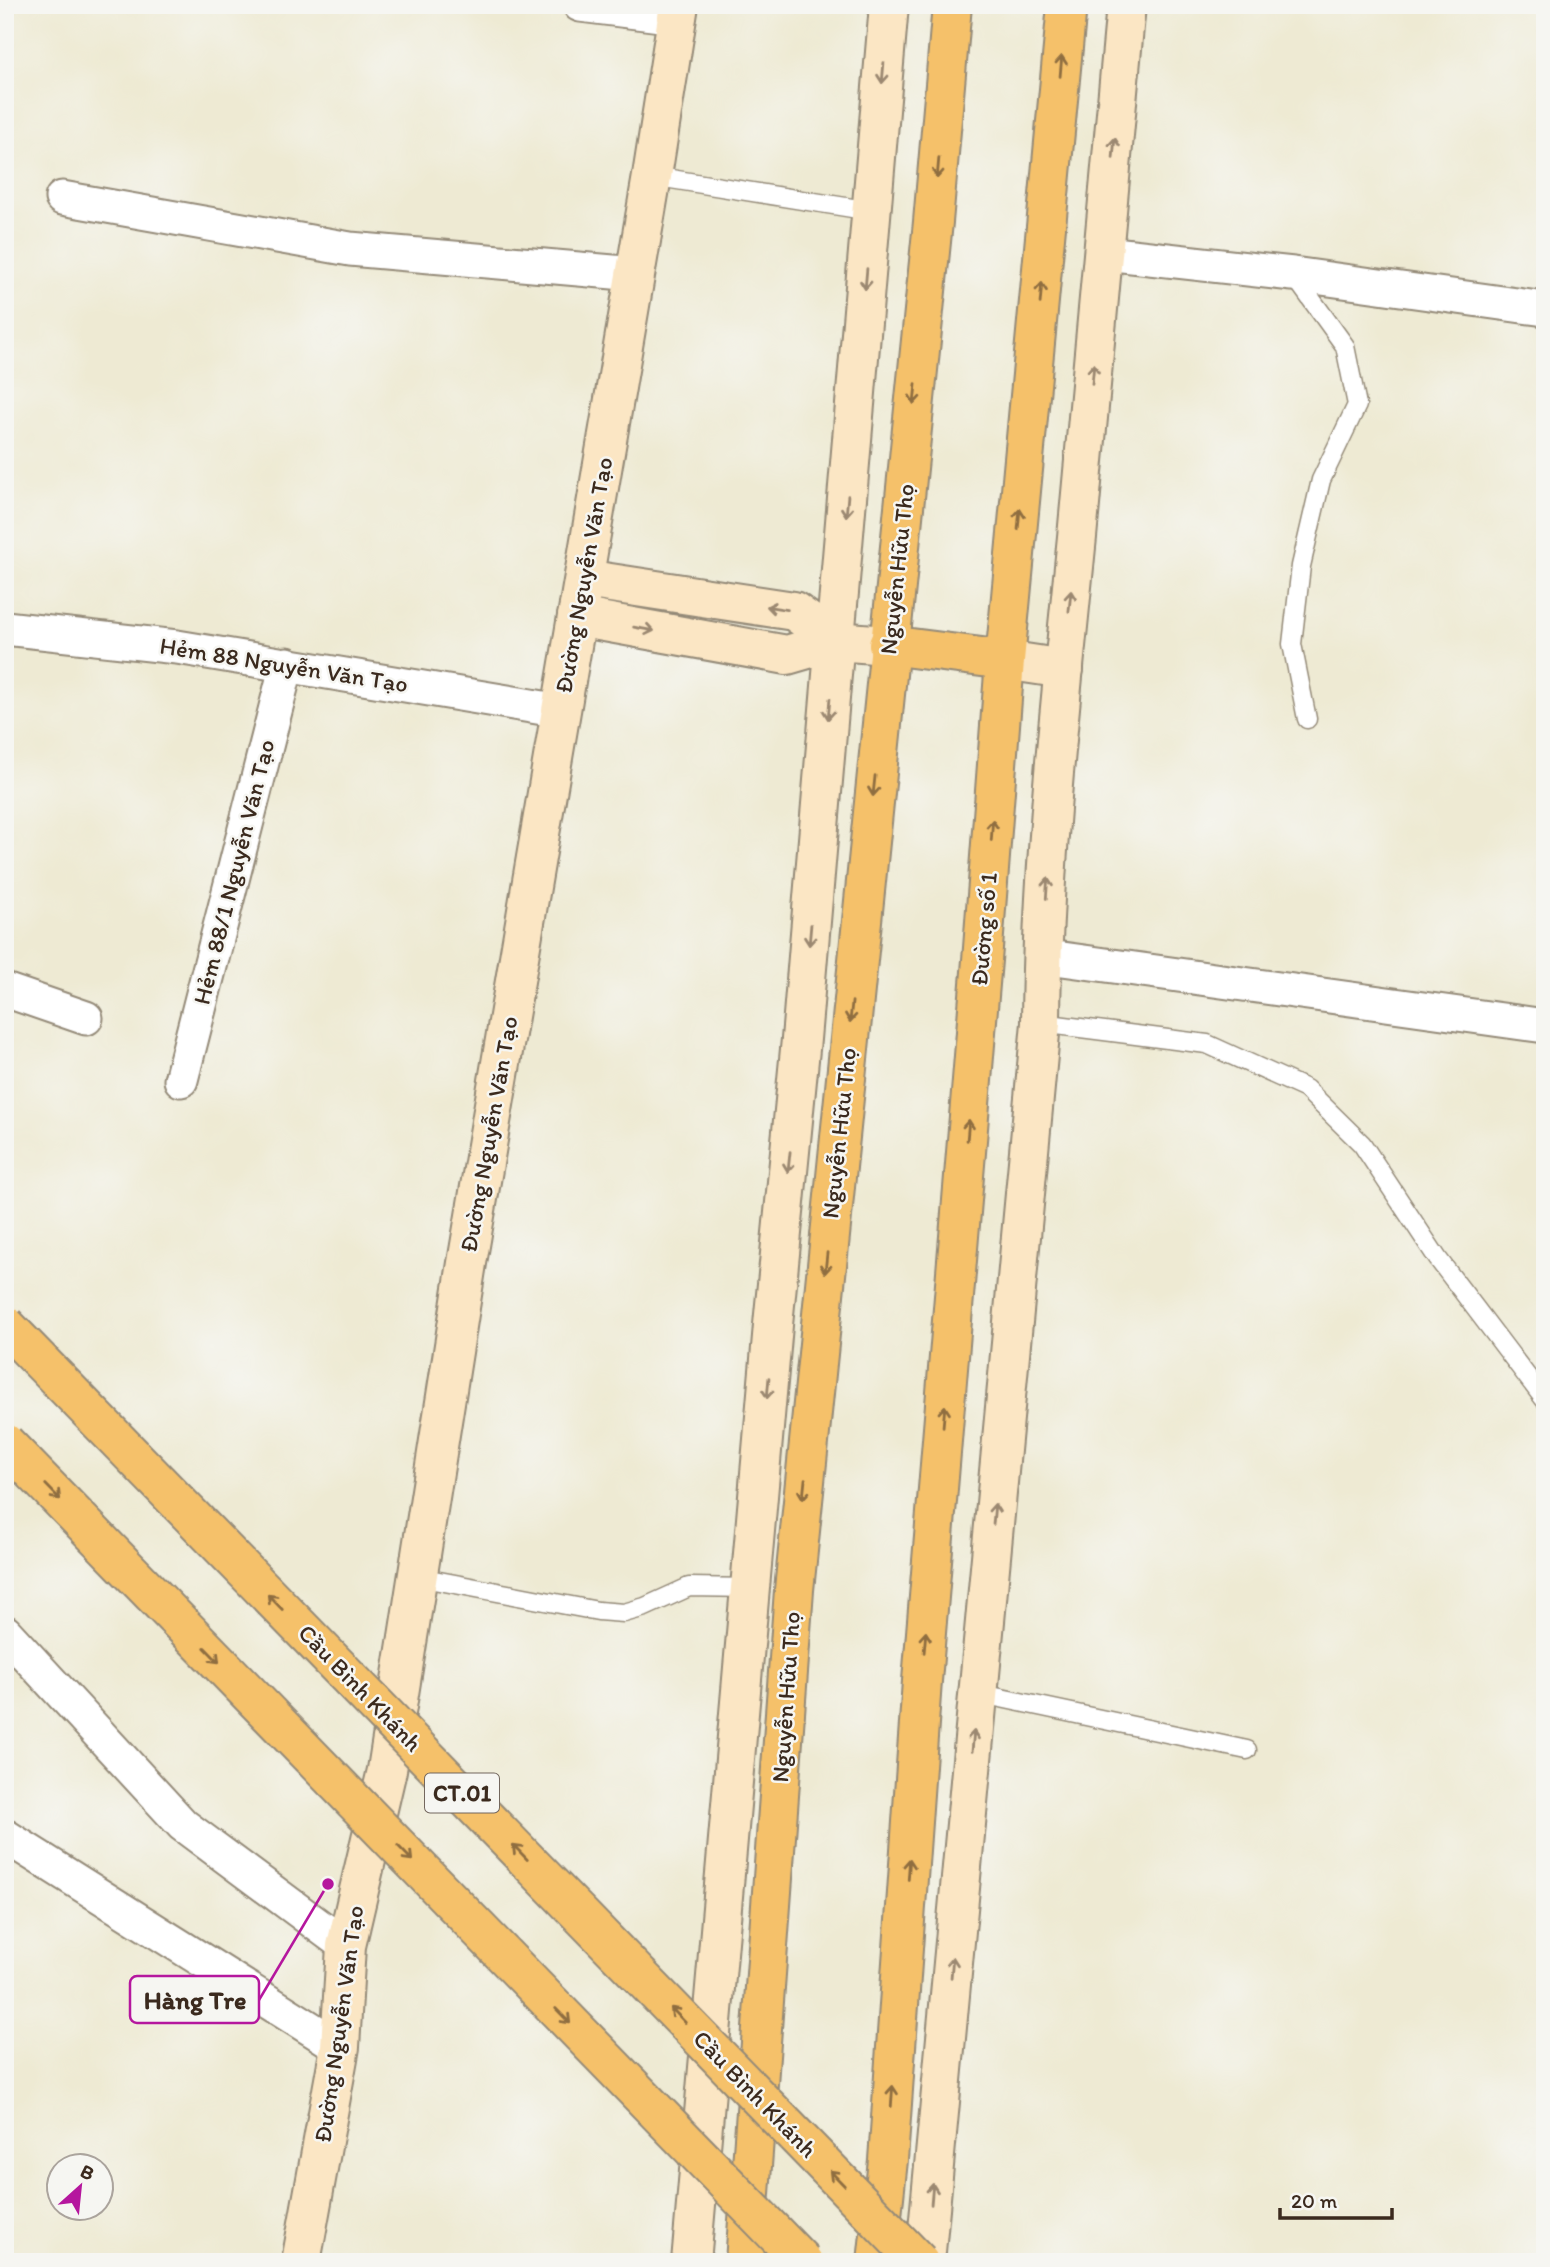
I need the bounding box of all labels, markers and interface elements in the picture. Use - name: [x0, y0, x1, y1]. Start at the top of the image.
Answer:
- one-way arrow: [1055, 55, 1068, 78]
- one-way arrow: [876, 61, 889, 84]
- one-way arrow: [1108, 137, 1121, 160]
- one-way arrow: [931, 156, 944, 178]
- one-way arrow: [859, 267, 872, 290]
- one-way arrow: [1034, 282, 1047, 305]
- one-way arrow: [1087, 363, 1100, 386]
- one-way arrow: [908, 382, 921, 405]
- street label: Đường Nguyễn Văn Tạo: [548, 455, 619, 695]
- street label: Nguyễn Hữu Thọ: [873, 482, 920, 656]
- one-way arrow: [840, 494, 853, 516]
- one-way arrow: [1013, 508, 1026, 531]
- one-way arrow: [1064, 590, 1077, 612]
- one-way arrow: [766, 601, 789, 614]
- one-way arrow: [632, 623, 655, 636]
- street label: Hẻm 88 Nguyễn Văn Tạo: [158, 631, 410, 698]
- one-way arrow: [822, 697, 835, 719]
- street label: Hẻm 88/1 Nguyễn Văn Tạo: [187, 736, 281, 1007]
- one-way arrow: [867, 774, 880, 797]
- one-way arrow: [986, 819, 999, 842]
- street label: Đường số 1: [964, 871, 1003, 987]
- one-way arrow: [1041, 878, 1054, 900]
- one-way arrow: [803, 924, 816, 946]
- one-way arrow: [845, 1000, 858, 1023]
- street label: Đường Nguyễn Văn Tạo: [453, 1014, 524, 1254]
- street label: Nguyễn Hữu Thọ: [815, 1046, 862, 1220]
- one-way arrow: [962, 1119, 975, 1142]
- one-way arrow: [782, 1150, 795, 1173]
- one-way arrow: [820, 1251, 833, 1274]
- one-way arrow: [761, 1377, 774, 1399]
- one-way arrow: [938, 1405, 951, 1427]
- one-way arrow: [797, 1477, 810, 1500]
- one-way arrow: [44, 1483, 61, 1500]
- one-way arrow: [988, 1503, 1001, 1526]
- one-way arrow: [267, 1593, 284, 1610]
- street label: Nguyễn Hữu Thọ: [765, 1610, 806, 1784]
- street label: Cầu Bình Khánh: [292, 1618, 428, 1757]
- one-way arrow: [919, 1632, 932, 1654]
- one-way arrow: [203, 1646, 220, 1663]
- one-way arrow: [967, 1730, 980, 1752]
- road number: CT.01: [425, 1774, 499, 1812]
- one-way arrow: [396, 1844, 413, 1861]
- one-way arrow: [511, 1844, 528, 1861]
- one-way arrow: [903, 1858, 916, 1881]
- street label: Đường Nguyễn Văn Tạo: [307, 1903, 370, 2144]
- one-way arrow: [946, 1956, 959, 1979]
- callout: Hàng Tre: [130, 1976, 259, 2023]
- text: Hàng Tre: [144, 1984, 246, 2016]
- one-way arrow: [555, 2007, 572, 2024]
- one-way arrow: [670, 2007, 687, 2024]
- street label: Cầu Bình Khánh: [687, 2024, 823, 2163]
- one-way arrow: [886, 2085, 899, 2108]
- north arrow: [46, 2152, 116, 2222]
- text: B: [77, 2159, 98, 2185]
- one-way arrow: [829, 2170, 846, 2187]
- scale bar: [1280, 2176, 1392, 2220]
- one-way arrow: [926, 2183, 939, 2206]
- text: 20 m: [1291, 2188, 1338, 2213]

